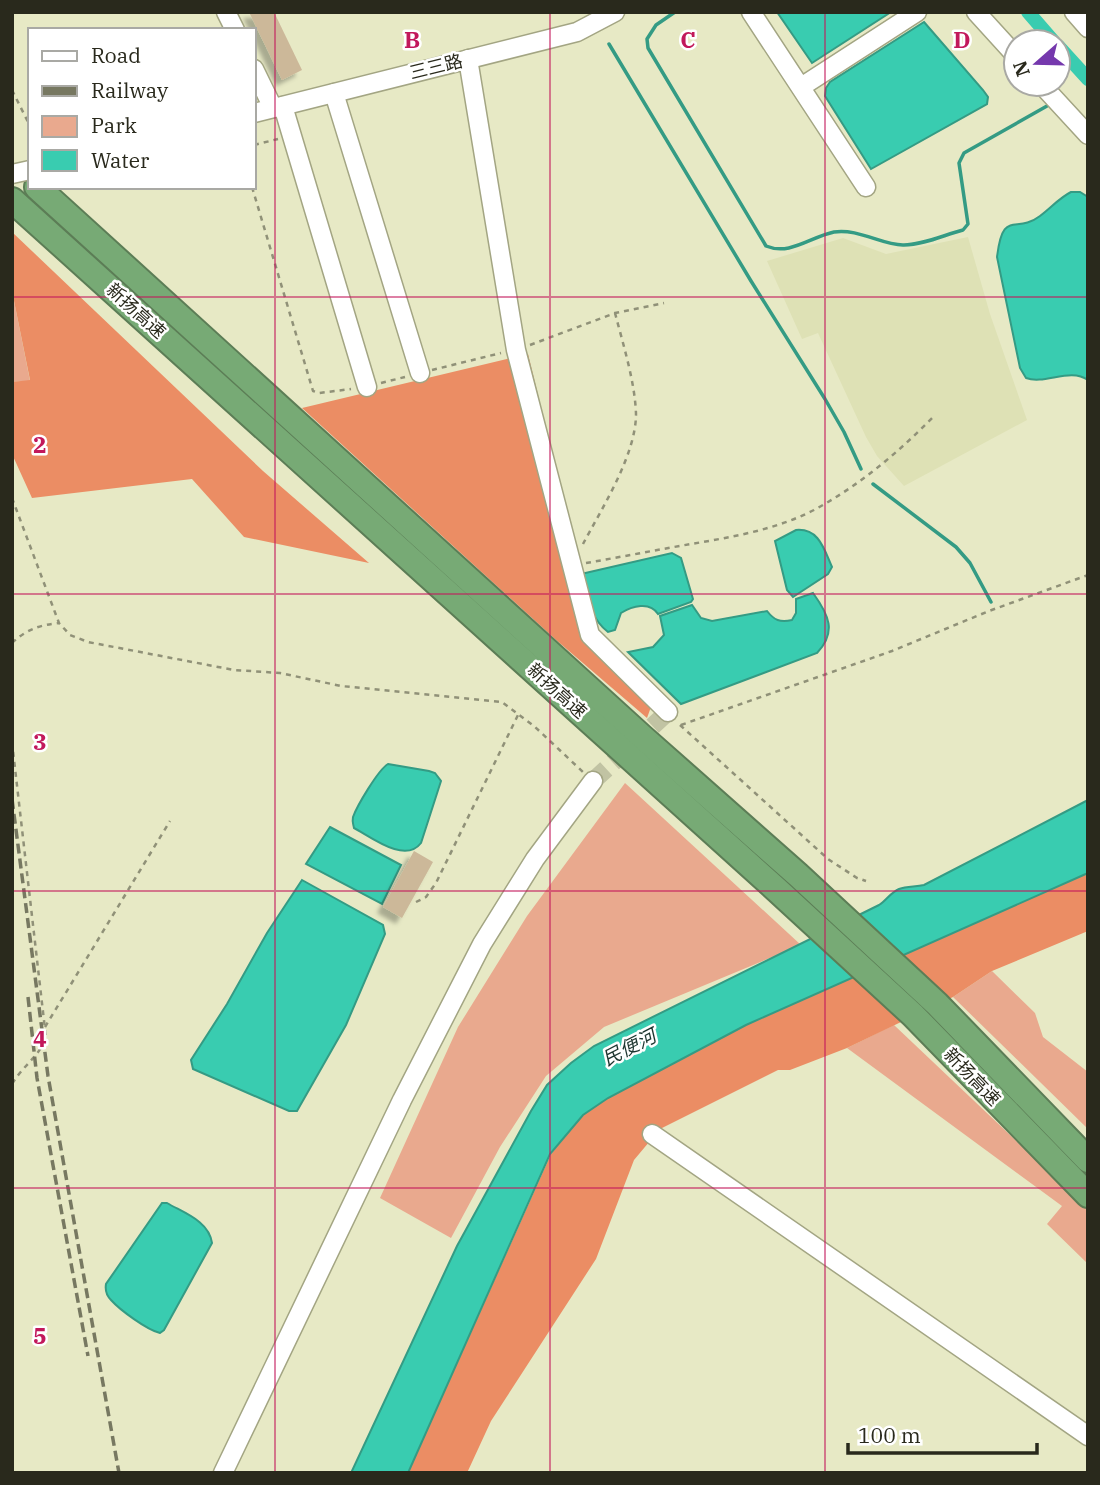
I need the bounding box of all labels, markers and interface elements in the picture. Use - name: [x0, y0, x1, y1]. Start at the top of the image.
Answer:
- text: B: [404, 24, 420, 54]
- text: C: [680, 24, 696, 54]
- text: D: [953, 24, 971, 54]
- legend: [28, 28, 256, 189]
- north arrow: [1002, 28, 1072, 98]
- text: Road: [91, 41, 141, 69]
- street label: 三三路: [407, 49, 465, 84]
- text: N: [1007, 58, 1035, 80]
- text: Railway: [91, 76, 169, 104]
- text: Park: [91, 111, 138, 139]
- text: Water: [91, 146, 150, 174]
- street label: 新扬高速: [102, 278, 171, 343]
- text: 2: [33, 429, 47, 459]
- street label: 新扬高速: [523, 658, 592, 723]
- text: 3: [33, 726, 47, 756]
- water label: 民便河: [598, 1022, 663, 1071]
- text: 4: [33, 1023, 47, 1053]
- street label: 新扬高速: [939, 1043, 1006, 1111]
- text: 5: [33, 1320, 47, 1350]
- scale bar: [848, 1412, 1037, 1456]
- text: 100 m: [858, 1421, 921, 1449]

